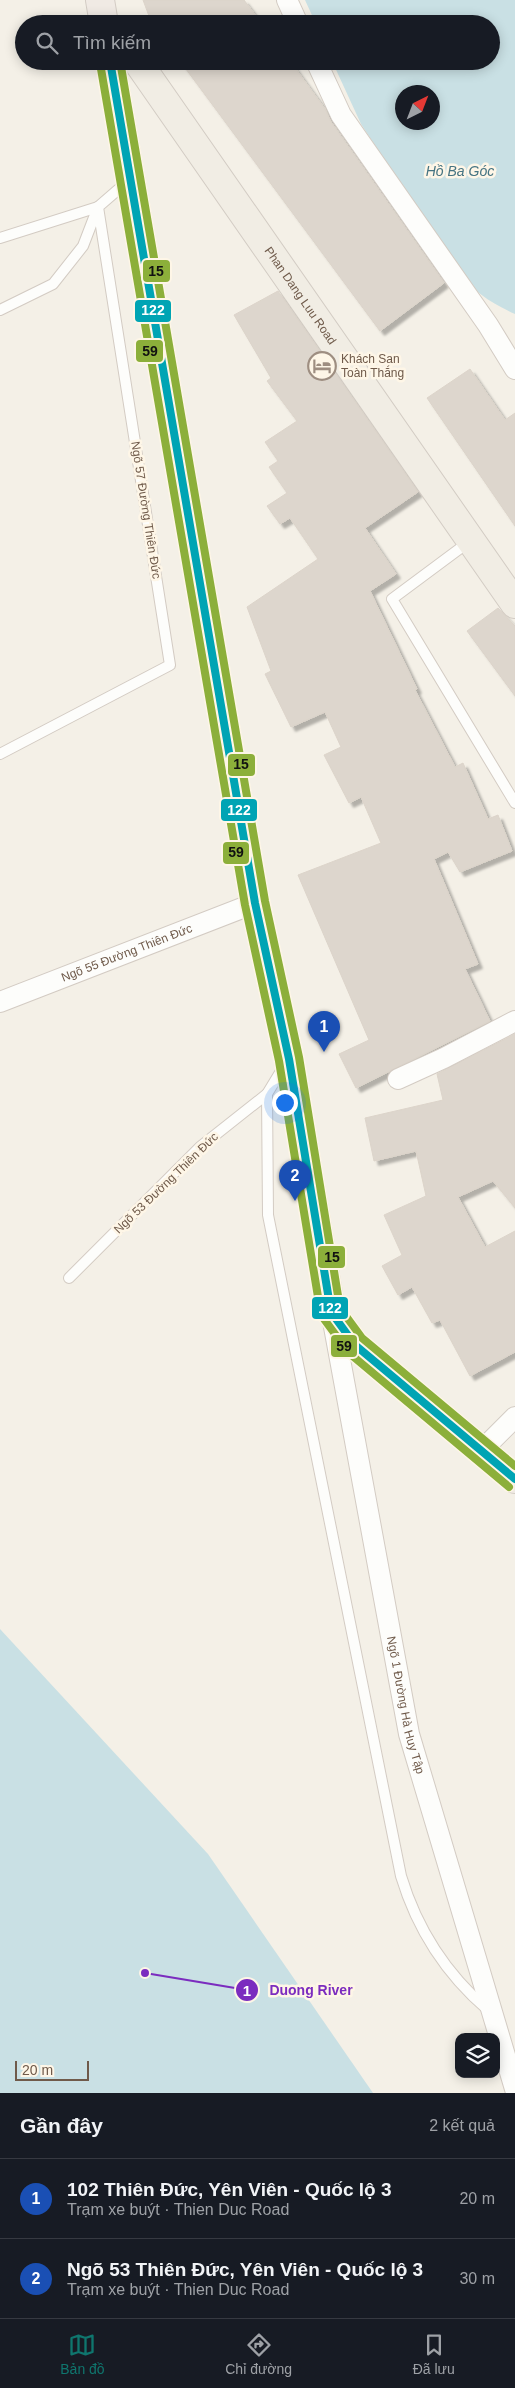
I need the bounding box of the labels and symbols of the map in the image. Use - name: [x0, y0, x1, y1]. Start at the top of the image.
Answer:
- north arrow: [395, 85, 440, 130]
- water label: Hồ Ba Góc: [426, 163, 494, 179]
- street label: Phan Dang Luu Road: [262, 244, 339, 347]
- line badge: 15: [142, 259, 171, 283]
- text: 15: [148, 263, 164, 279]
- line badge: 122: [134, 299, 172, 323]
- text: 122: [141, 302, 165, 318]
- line badge: 59: [135, 339, 164, 363]
- text: 59: [142, 343, 158, 359]
- hotel icon: Khách Sạn Toàn Thắng: [307, 351, 337, 381]
- place label: Khách Sạn Toàn Thắng: [341, 352, 404, 380]
- street label: Ngõ 57 Đường Thiên Đức: [128, 440, 164, 580]
- line badge: 15: [227, 753, 256, 777]
- text: 15: [233, 756, 249, 772]
- line badge: 122: [220, 798, 258, 822]
- text: 122: [227, 802, 251, 818]
- line badge: 59: [222, 841, 250, 865]
- text: 59: [228, 844, 244, 860]
- street label: Ngõ 55 Đường Thiên Đức: [59, 921, 194, 985]
- pin: 1: [308, 1011, 340, 1052]
- your location: [272, 1090, 298, 1116]
- street label: Ngõ 53 Đường Thiên Đức: [111, 1130, 221, 1236]
- pin: 2: [279, 1160, 311, 1201]
- line badge: 15: [317, 1245, 346, 1269]
- text: 15: [324, 1249, 340, 1265]
- line badge: 122: [311, 1296, 349, 1320]
- text: 122: [318, 1300, 342, 1316]
- line badge: 59: [330, 1334, 358, 1358]
- text: 59: [336, 1338, 352, 1354]
- street label: Ngõ 1 Đường Hà Huy Tập: [384, 1635, 428, 1776]
- callout: Duong River: [234, 1976, 363, 2005]
- text: 1: [243, 1982, 251, 1999]
- text: Duong River: [269, 1982, 353, 1998]
- scale bar: [15, 2058, 89, 2081]

